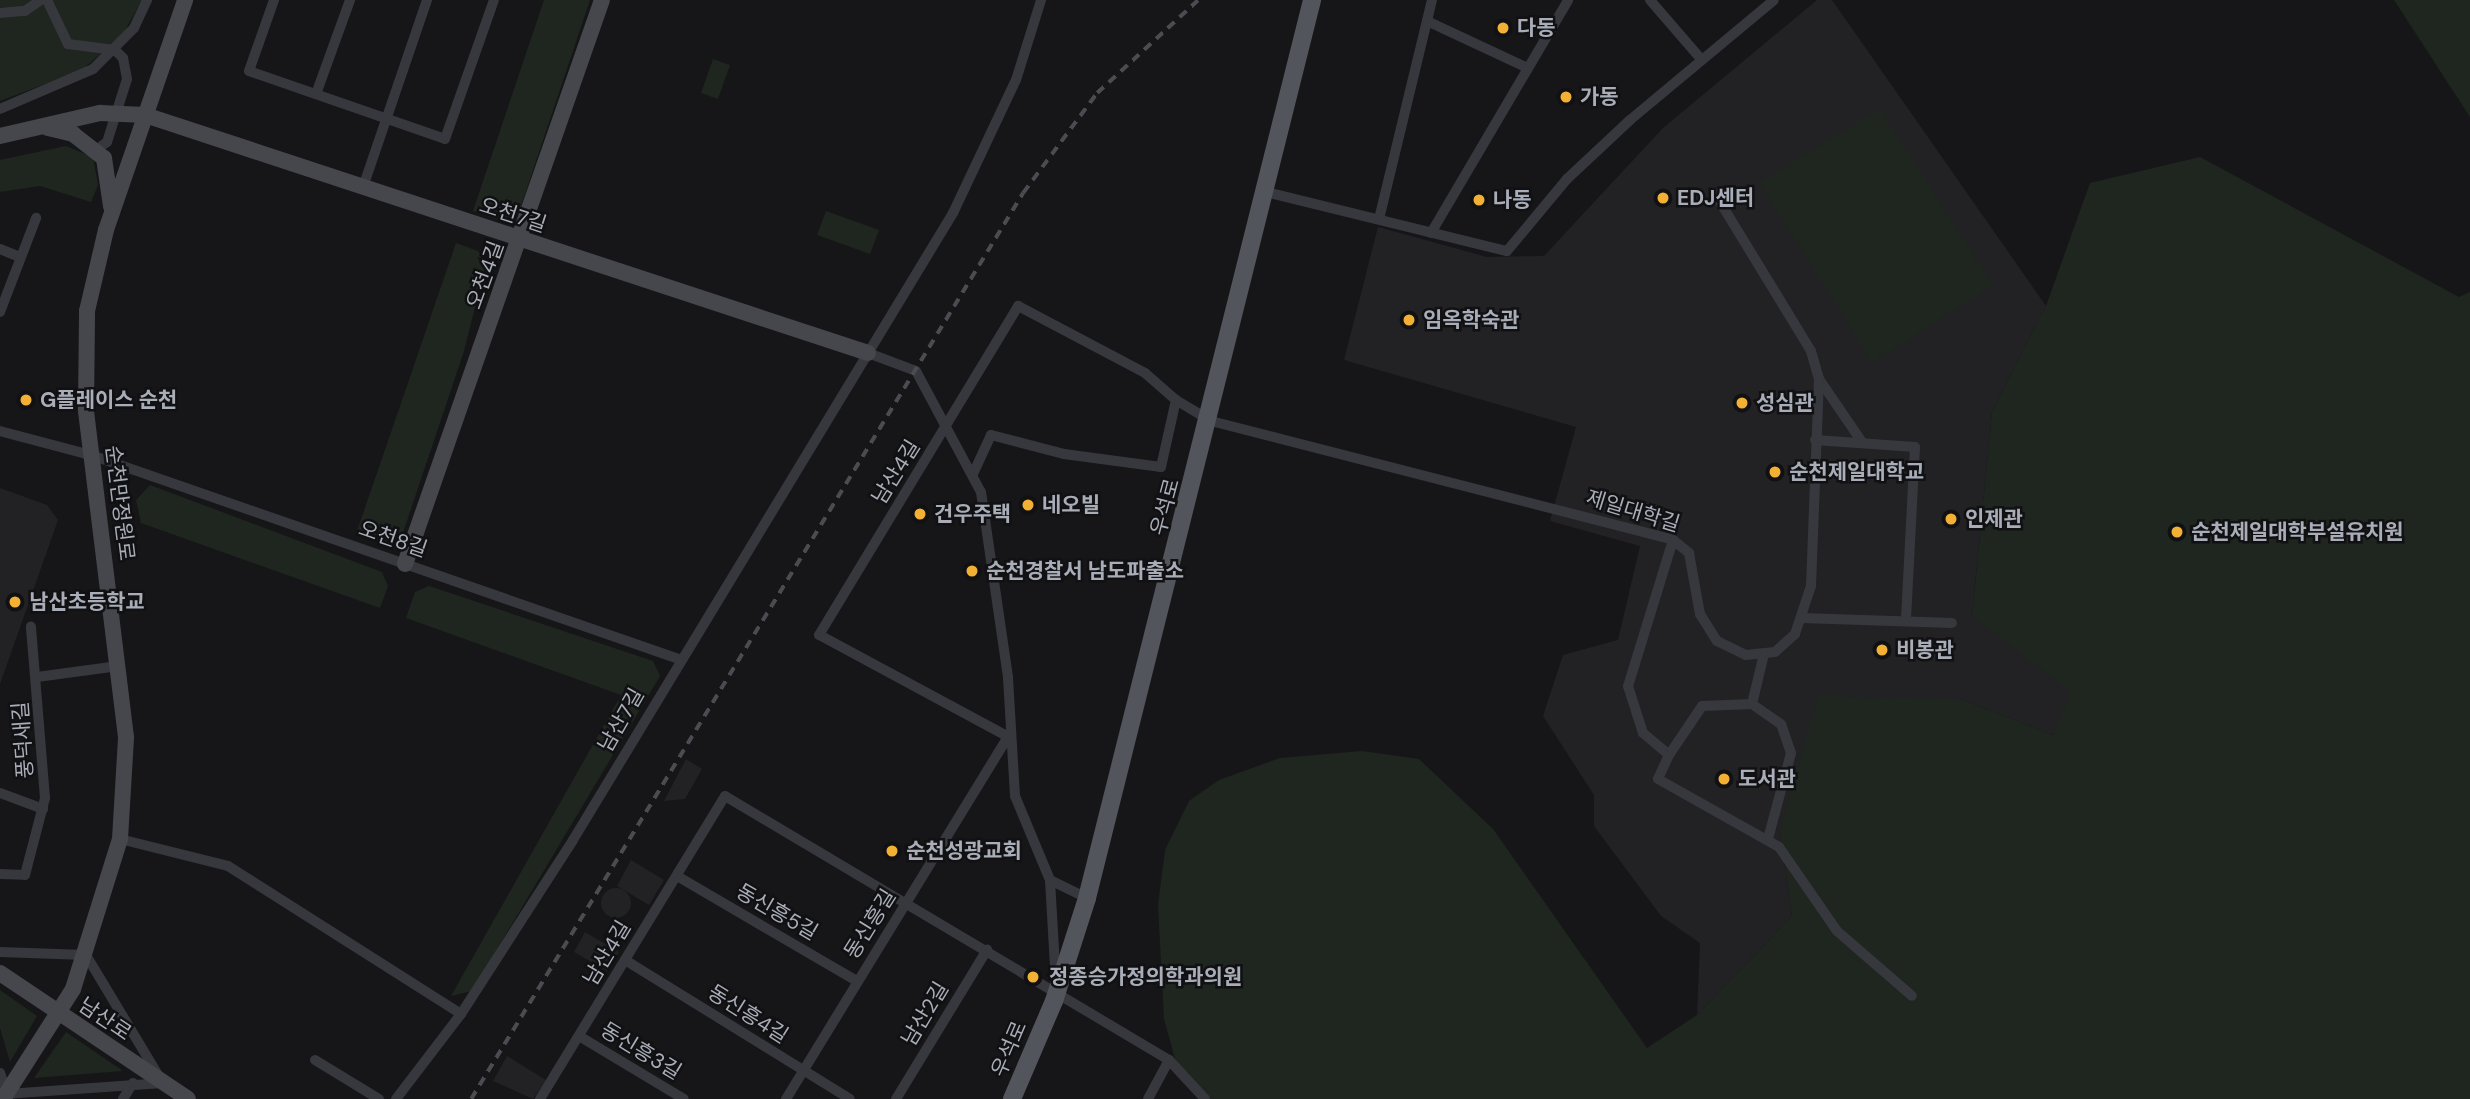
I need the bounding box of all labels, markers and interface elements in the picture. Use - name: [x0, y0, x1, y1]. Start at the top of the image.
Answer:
- place label: 다동: [1517, 15, 1556, 41]
- marker: 다동: [1495, 20, 1511, 36]
- place label: 가동: [1580, 84, 1619, 110]
- marker: 가동: [1558, 89, 1574, 105]
- place label: EDJ센터: [1677, 185, 1754, 211]
- place label: 나동: [1493, 187, 1532, 213]
- marker: EDJ센터: [1655, 190, 1671, 206]
- street label: 오천7길: [476, 192, 550, 238]
- marker: 나동: [1471, 192, 1487, 208]
- street label: 오천4길: [461, 237, 509, 313]
- place label: 임옥학숙관: [1423, 307, 1520, 333]
- marker: 임옥학숙관: [1401, 312, 1417, 328]
- place label: G플레이스 순천: [40, 387, 177, 413]
- place label: 성심관: [1756, 390, 1814, 416]
- marker: G플레이스 순천: [18, 392, 34, 408]
- marker: 성심관: [1734, 395, 1750, 411]
- street label: 남산4길: [867, 435, 925, 509]
- street label: 순천만정원로: [100, 444, 140, 562]
- place label: 순천제일대학교: [1789, 459, 1924, 485]
- marker: 순천제일대학교: [1767, 464, 1783, 480]
- street label: 우석로: [1145, 476, 1185, 538]
- street label: 제일대학길: [1583, 485, 1683, 537]
- place label: 네오빌: [1042, 492, 1100, 518]
- marker: 네오빌: [1020, 497, 1036, 513]
- place label: 건우주택: [934, 501, 1011, 527]
- marker: 건우주택: [912, 506, 928, 522]
- place label: 인제관: [1965, 506, 2023, 532]
- marker: 인제관: [1943, 511, 1959, 527]
- street label: 오천8길: [355, 516, 431, 562]
- place label: 순천제일대학부설유치원: [2191, 519, 2404, 545]
- marker: 순천제일대학부설유치원: [2169, 524, 2185, 540]
- place label: 순천경찰서 남도파출소: [986, 558, 1184, 584]
- marker: 순천경찰서 남도파출소: [964, 563, 980, 579]
- place label: 남산초등학교: [29, 589, 145, 615]
- marker: 남산초등학교: [7, 594, 23, 610]
- place label: 비봉관: [1896, 637, 1954, 663]
- marker: 비봉관: [1874, 642, 1890, 658]
- street label: 남산7길: [593, 684, 649, 756]
- street label: 풍덕새길: [8, 701, 38, 779]
- place label: 도서관: [1738, 766, 1796, 792]
- marker: 도서관: [1716, 771, 1732, 787]
- place label: 순천성광교회: [906, 838, 1022, 864]
- marker: 순천성광교회: [884, 843, 900, 859]
- street label: 동신흥5길: [732, 879, 822, 945]
- street label: 동신흥길: [839, 885, 901, 963]
- street label: 남산4길: [578, 916, 636, 990]
- place label: 정종승가정의학과의원: [1049, 964, 1242, 990]
- marker: 정종승가정의학과의원: [1023, 967, 1043, 987]
- street label: 남산2길: [896, 977, 954, 1051]
- street label: 동신흥4길: [703, 979, 793, 1049]
- street label: 남산로: [74, 992, 136, 1046]
- street label: 동신흥3길: [596, 1017, 686, 1085]
- street label: 우석로: [986, 1017, 1032, 1081]

